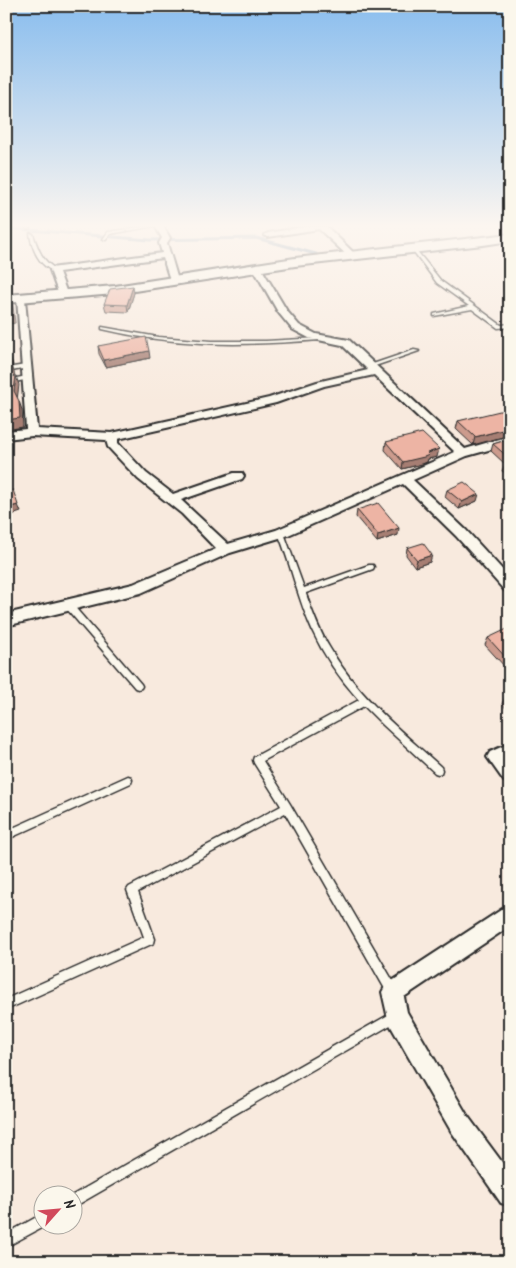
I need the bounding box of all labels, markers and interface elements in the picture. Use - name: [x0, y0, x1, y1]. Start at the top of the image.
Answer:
- north arrow: [32, 1186, 82, 1236]
- text: N: [57, 1196, 81, 1214]

